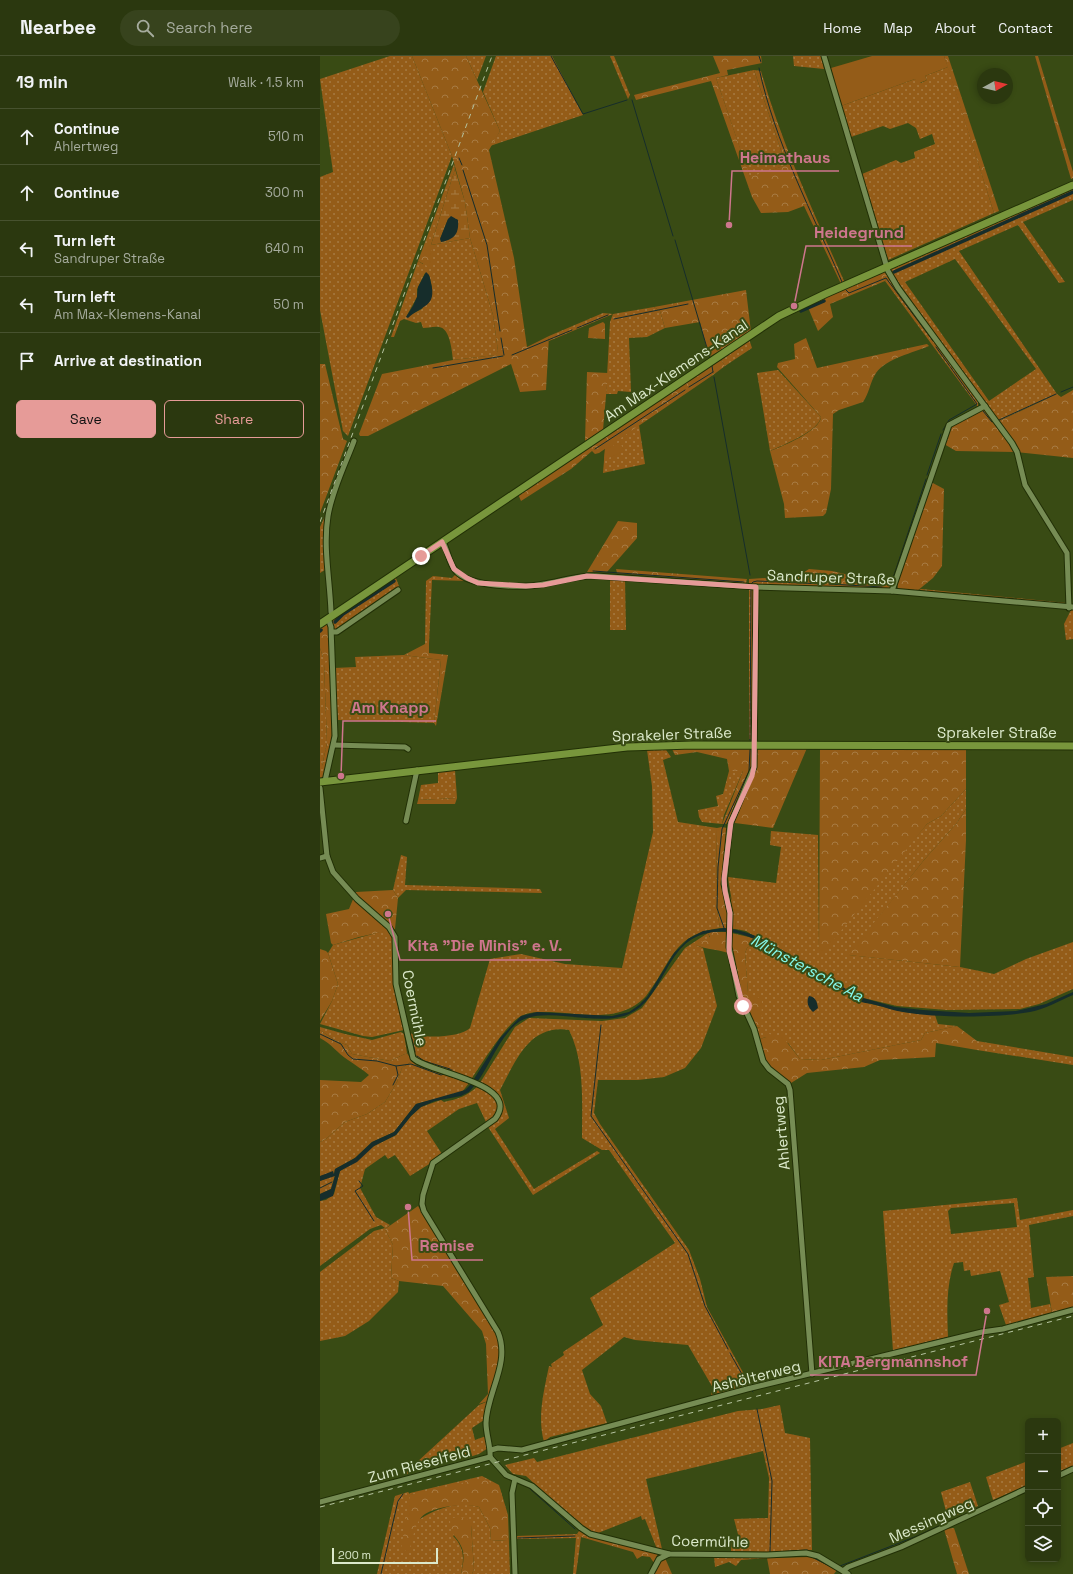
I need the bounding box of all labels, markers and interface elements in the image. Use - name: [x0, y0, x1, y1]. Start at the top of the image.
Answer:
- search box: [120, 10, 400, 46]
- text: Nearbee: [20, 15, 96, 40]
- icon: search: [134, 17, 156, 39]
- text: Search here: [166, 18, 253, 37]
- text: Home: [823, 19, 861, 37]
- text: Map: [883, 19, 913, 37]
- text: About: [935, 19, 976, 37]
- text: Contact: [998, 19, 1053, 37]
- north arrow: [977, 68, 1013, 104]
- text: 19 min: [16, 71, 68, 93]
- text: Walk · 1.5 km: [228, 74, 304, 91]
- text: Continue: [54, 119, 120, 138]
- icon: ahead: [16, 126, 38, 148]
- text: 510 m: [268, 128, 304, 145]
- text: Ahlertweg: [54, 138, 118, 155]
- callout: Heimathaus: [732, 143, 839, 171]
- text: Heimathaus: [740, 147, 830, 168]
- icon: ahead: [16, 182, 38, 204]
- text: Continue: [54, 183, 120, 202]
- text: 300 m: [265, 184, 304, 201]
- callout: Heidegrund: [806, 218, 912, 246]
- text: Heidegrund: [814, 222, 904, 243]
- text: Turn left: [54, 231, 116, 250]
- icon: left: [16, 238, 38, 260]
- text: 640 m: [265, 240, 304, 257]
- text: Sandruper Straße: [54, 250, 165, 267]
- text: Turn left: [54, 287, 116, 306]
- icon: left: [16, 294, 38, 316]
- text: 50 m: [273, 296, 304, 313]
- text: Am Max-Klemens-Kanal: [54, 306, 201, 323]
- street label: Am Max-Klemens-Kanal: [600, 315, 752, 425]
- icon: arrive: [16, 350, 38, 372]
- text: Arrive at destination: [54, 351, 202, 370]
- button: Save: [16, 400, 156, 438]
- button: Share: [164, 400, 304, 438]
- route end: [412, 547, 430, 565]
- street label: Sandruper Straße: [767, 565, 895, 589]
- callout: Am Knapp: [343, 693, 436, 721]
- text: Am Knapp: [351, 697, 429, 718]
- street label: Sprakeler Straße: [612, 722, 732, 746]
- street label: Sprakeler Straße: [937, 723, 1057, 742]
- water label: Münstersche Aa: [747, 929, 868, 1007]
- callout: Kita "Die Minis" e. V.: [400, 932, 571, 960]
- text: Kita "Die Minis" e. V.: [407, 935, 563, 956]
- street label: Coermühle: [398, 968, 432, 1048]
- route start: [734, 997, 752, 1015]
- street label: Ahlertweg: [768, 1095, 794, 1171]
- callout: Remise: [412, 1232, 483, 1260]
- text: Remise: [420, 1235, 474, 1256]
- callout: KITA Bergmannshof: [810, 1347, 976, 1375]
- text: KITA Bergmannshof: [818, 1351, 968, 1372]
- street label: Ashölterweg: [710, 1356, 802, 1396]
- map controls: [1025, 1418, 1061, 1562]
- button: +: [1025, 1418, 1061, 1454]
- street label: Zum Rieselfeld: [366, 1441, 472, 1487]
- button: −: [1025, 1454, 1061, 1490]
- button: locate: [1025, 1490, 1061, 1526]
- street label: Messingweg: [886, 1493, 976, 1547]
- button: layers: [1025, 1526, 1061, 1562]
- street label: Coermühle: [671, 1531, 749, 1551]
- scale bar: [332, 1546, 438, 1565]
- text: 200 m: [338, 1548, 371, 1562]

